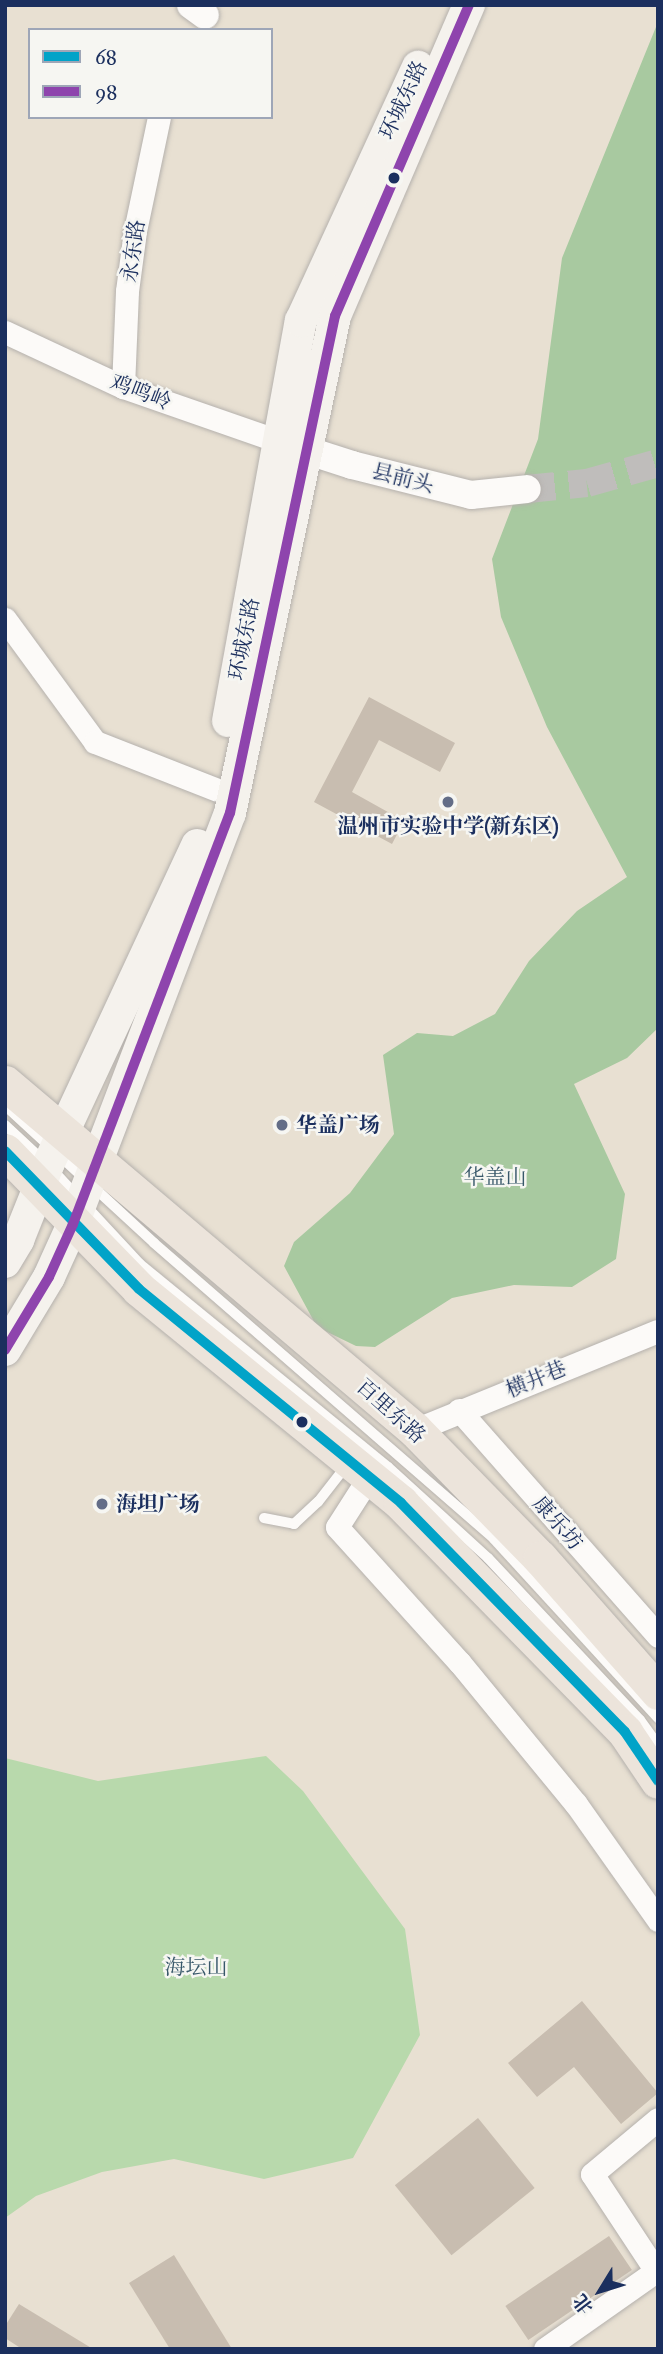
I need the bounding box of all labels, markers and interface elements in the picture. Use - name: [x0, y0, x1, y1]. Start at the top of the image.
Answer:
- legend: [28, 28, 273, 119]
- text: 68: [95, 44, 117, 70]
- street label: 环城东路: [374, 57, 432, 143]
- text: 98: [95, 79, 117, 105]
- unlabelled marker: [387, 171, 401, 185]
- street label: 永东路: [116, 218, 150, 284]
- street label: 鸡鸣岭: [107, 369, 175, 415]
- street label: 县前头: [369, 458, 437, 498]
- street label: 环城东路: [224, 595, 264, 683]
- marker: 温州市实验中学(新东区): [440, 794, 456, 810]
- place label: 温州市实验中学(新东区): [337, 813, 559, 839]
- place label: 华盖广场: [296, 1112, 380, 1138]
- marker: 华盖广场: [274, 1117, 290, 1133]
- park label: 华盖山: [464, 1164, 526, 1190]
- street label: 横井巷: [502, 1356, 570, 1402]
- street label: 百里东路: [351, 1374, 431, 1448]
- unlabelled marker: [295, 1415, 309, 1429]
- place label: 海坦广场: [116, 1491, 200, 1517]
- street label: 康乐坊: [528, 1491, 588, 1555]
- marker: 海坦广场: [94, 1496, 110, 1512]
- park label: 海坛山: [165, 1954, 227, 1980]
- north arrow: [565, 2256, 635, 2326]
- text: 北: [568, 2290, 598, 2319]

